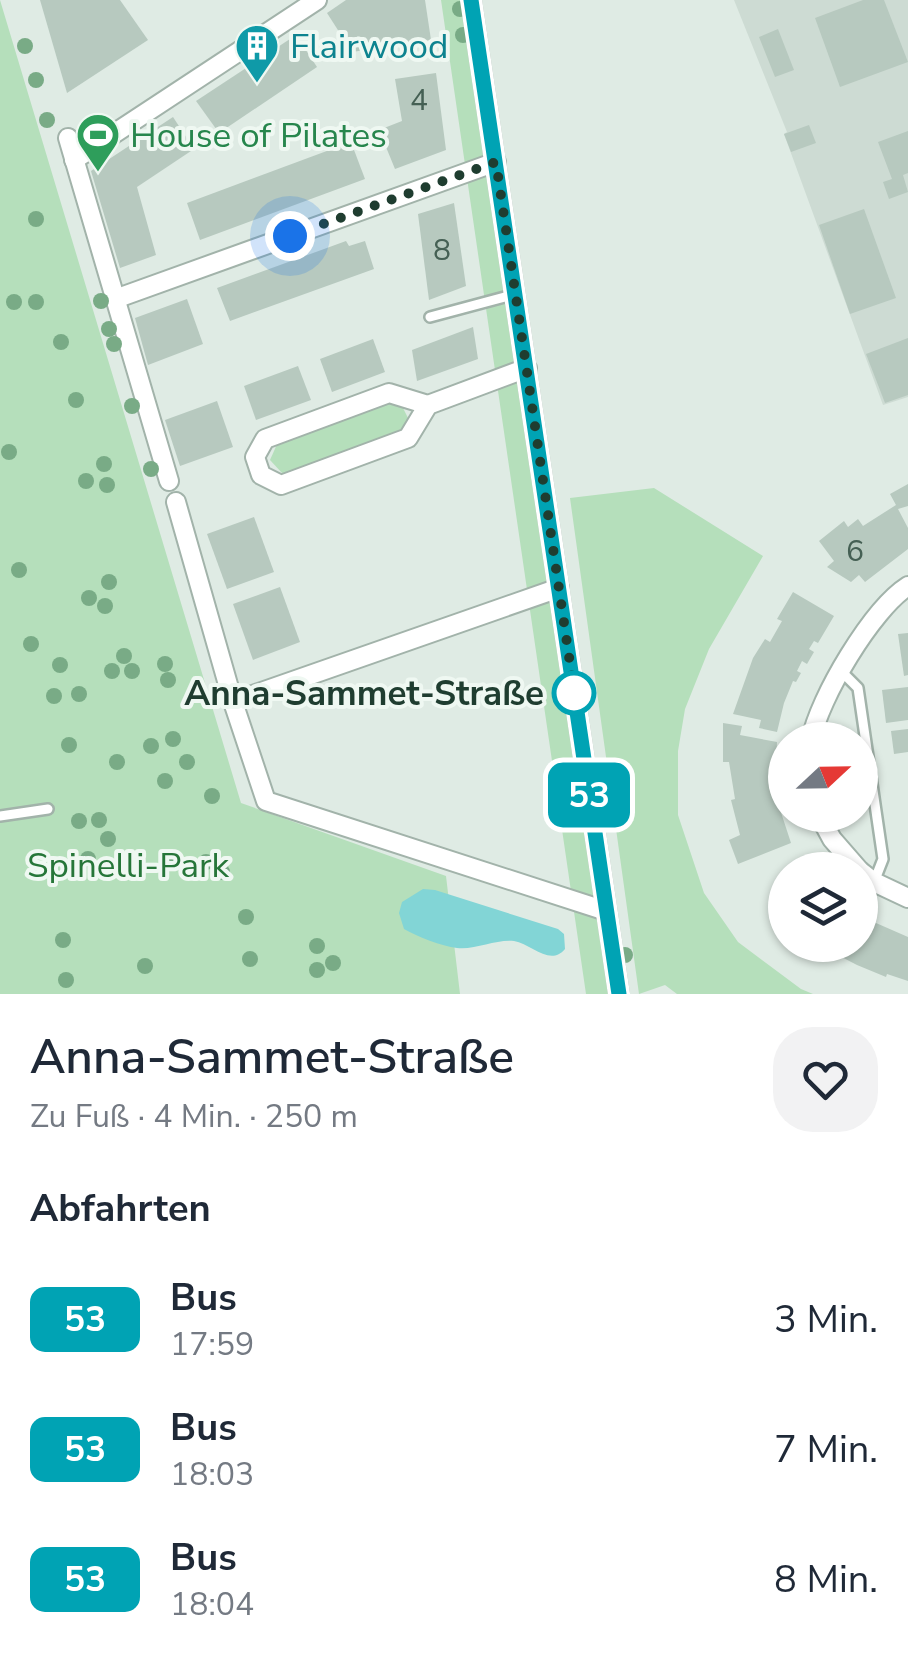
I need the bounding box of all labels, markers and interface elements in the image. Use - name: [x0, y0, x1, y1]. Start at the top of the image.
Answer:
- building icon: Flairwood: [234, 23, 280, 84]
- place label: Flairwood: [290, 23, 448, 70]
- house number: 4: [410, 80, 428, 121]
- sports icon: House of Pilates: [75, 112, 121, 173]
- place label: House of Pilates: [130, 112, 387, 159]
- your location: [265, 211, 315, 261]
- house number: 8: [433, 230, 451, 271]
- house number: 6: [846, 531, 864, 572]
- place label: Anna-Sammet-Straße: [184, 670, 544, 717]
- marker: Anna-Sammet-Straße: [553, 672, 595, 714]
- north arrow: [768, 722, 878, 832]
- map controls: [768, 722, 878, 962]
- line badge: 53: [544, 762, 634, 828]
- text: 53: [568, 772, 610, 819]
- park label: Spinelli-Park: [27, 842, 230, 889]
- button: layers: [768, 852, 878, 962]
- text: Anna-Sammet-Straße: [30, 1024, 514, 1090]
- button: heart: [773, 1027, 878, 1132]
- text: Zu Fuß · 4 Min. · 250 m: [30, 1095, 358, 1138]
- text: Abfahrten: [30, 1183, 211, 1234]
- text: Bus: [170, 1272, 237, 1323]
- text: 3 Min.: [774, 1294, 878, 1345]
- text: 53: [64, 1296, 106, 1343]
- text: 17:59: [170, 1323, 254, 1366]
- text: Bus: [170, 1402, 237, 1453]
- text: 7 Min.: [774, 1424, 878, 1475]
- text: 53: [64, 1426, 106, 1473]
- text: 18:03: [170, 1453, 254, 1496]
- text: Bus: [170, 1532, 237, 1583]
- text: 8 Min.: [774, 1554, 878, 1605]
- text: 53: [64, 1556, 106, 1603]
- text: 18:04: [170, 1583, 254, 1626]

